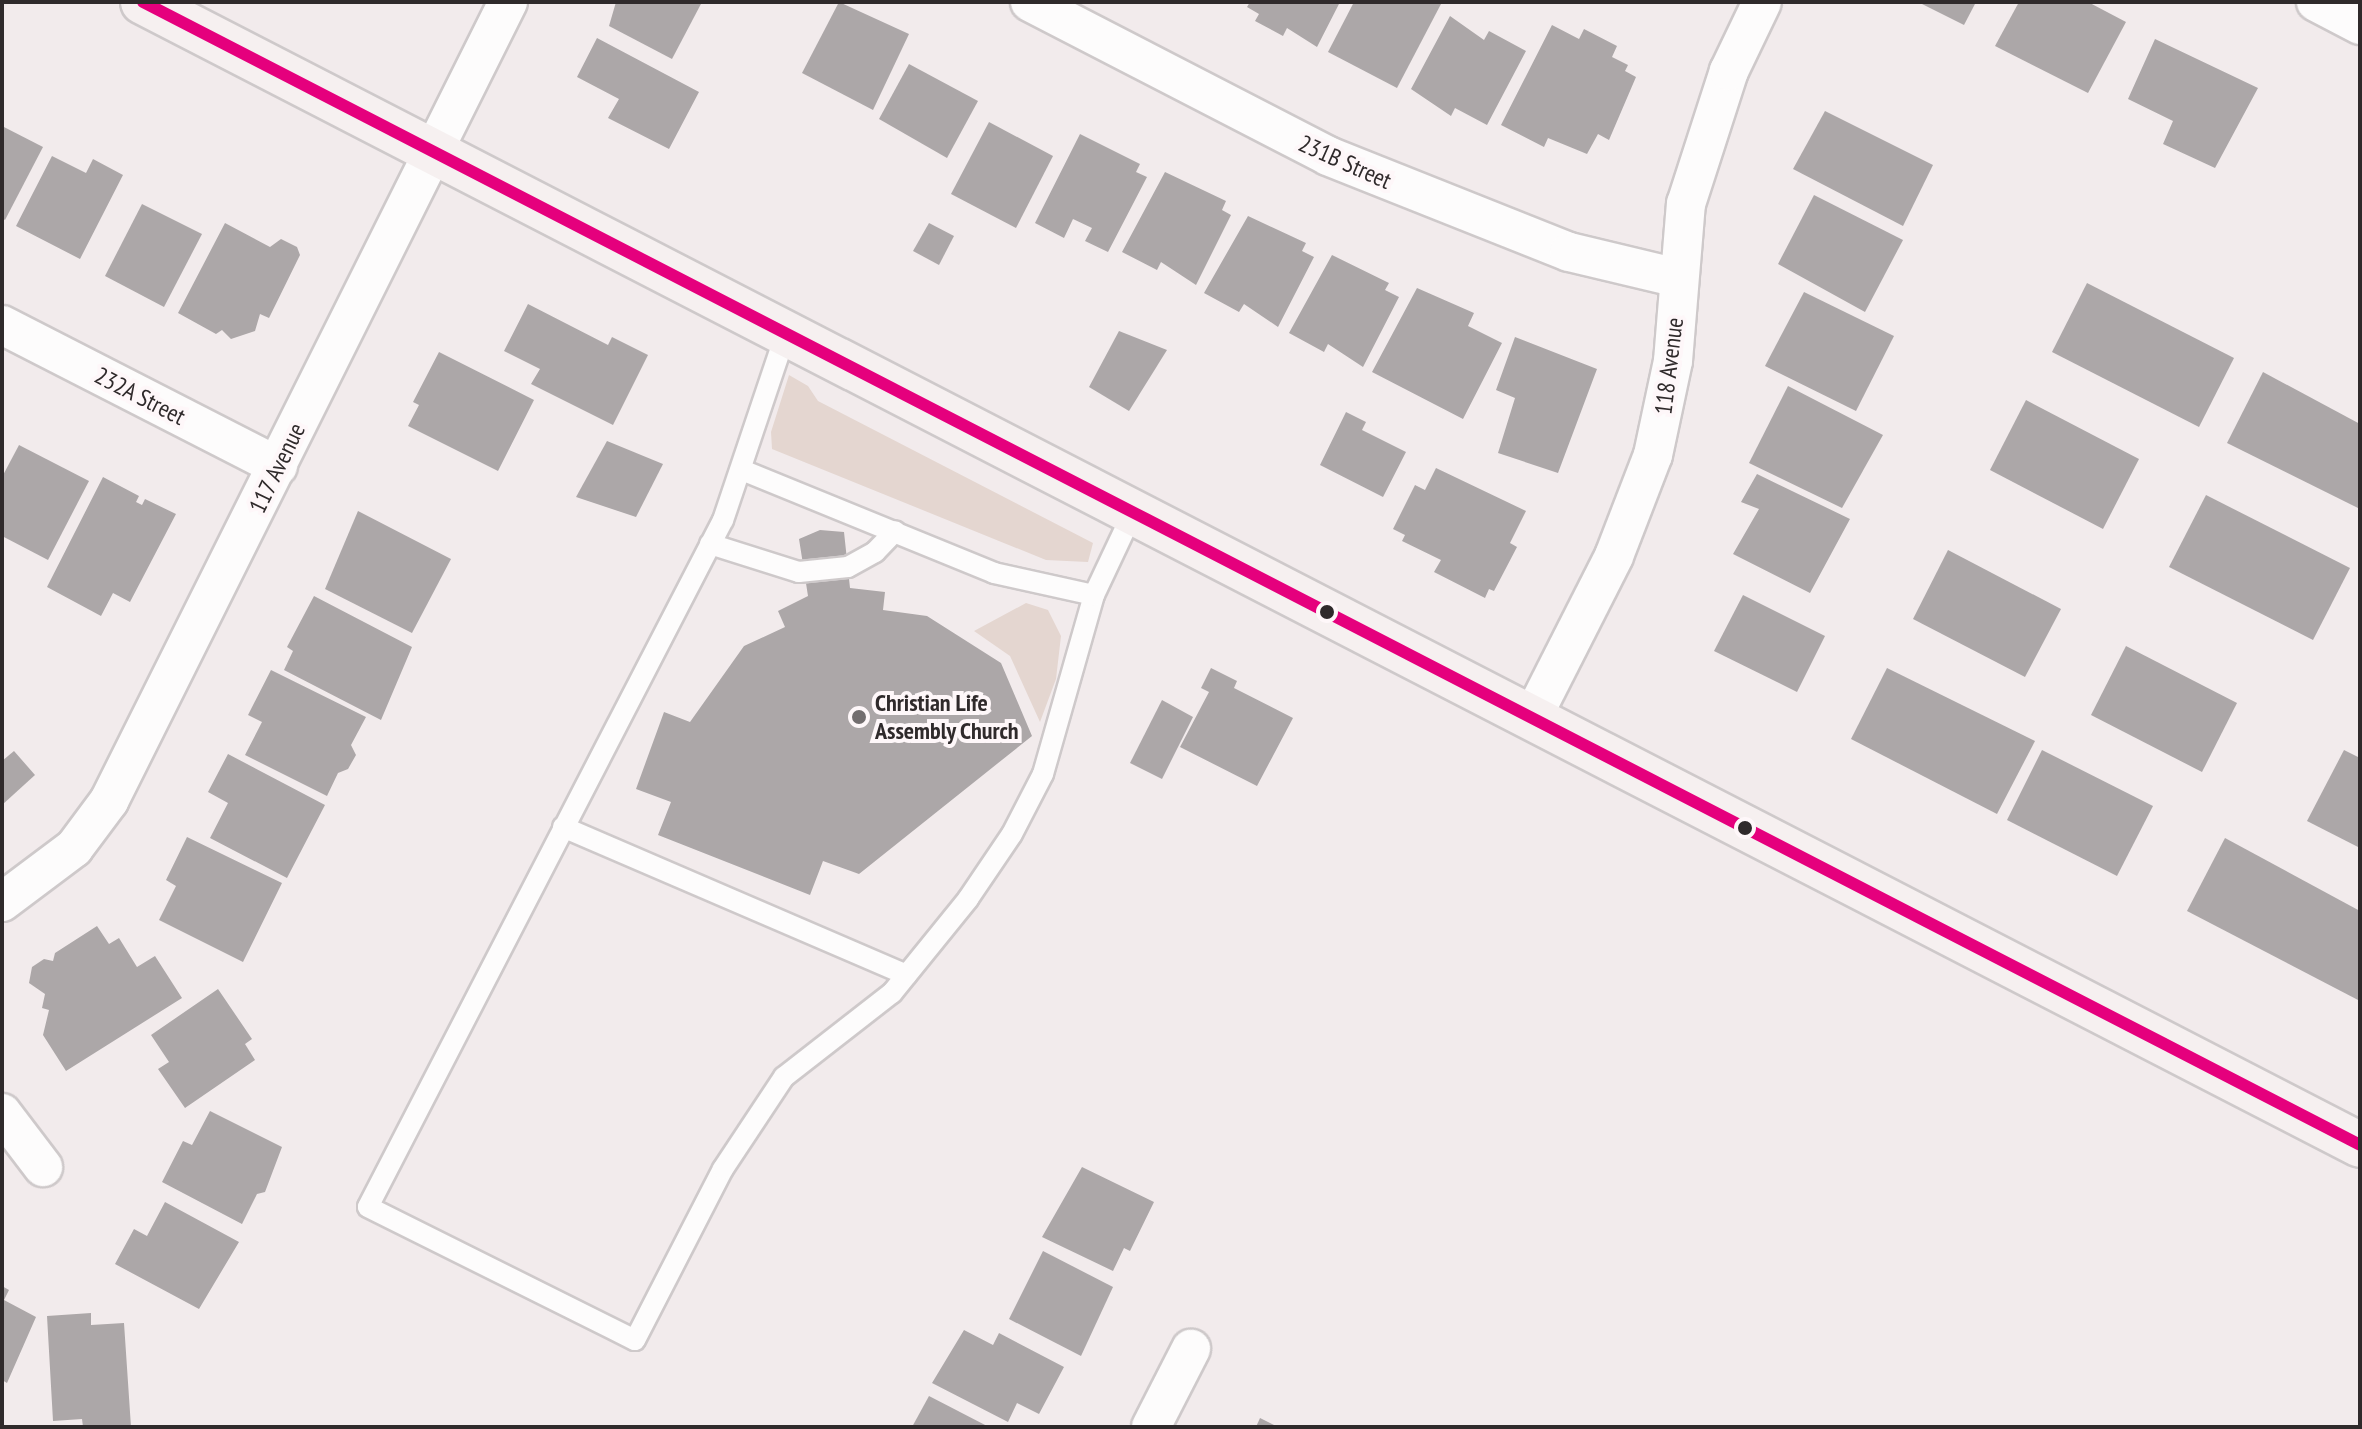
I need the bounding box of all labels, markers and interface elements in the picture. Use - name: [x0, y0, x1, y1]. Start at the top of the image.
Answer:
- street label: 231B Street: [1294, 129, 1396, 195]
- street label: 118 Avenue: [1649, 316, 1689, 416]
- street label: 232A Street: [90, 361, 190, 431]
- street label: 117 Avenue: [243, 418, 311, 518]
- unlabelled marker: [1319, 604, 1335, 620]
- place label: Christian Life Assembly Church: [875, 689, 1020, 745]
- marker: Christian Life Assembly Church: [850, 708, 868, 726]
- unlabelled marker: [1737, 820, 1753, 836]

